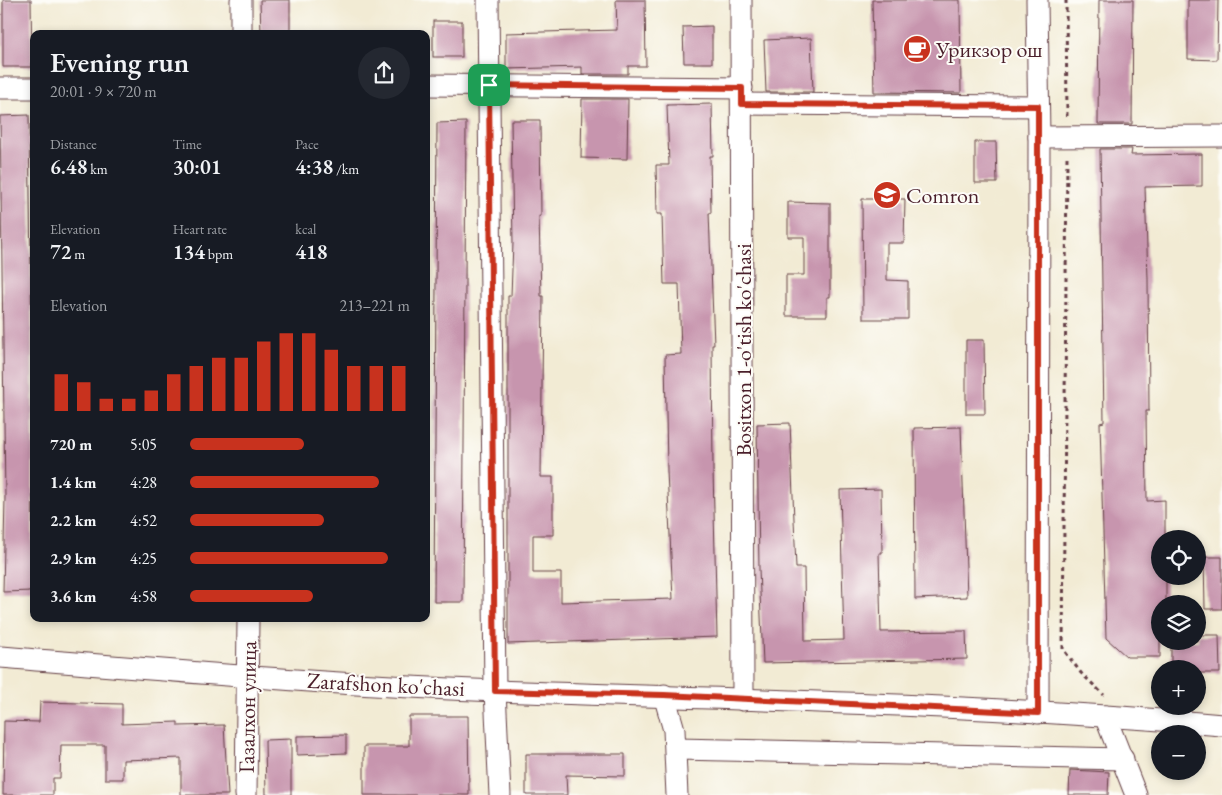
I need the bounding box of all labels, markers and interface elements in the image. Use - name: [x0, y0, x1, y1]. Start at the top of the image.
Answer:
- cafe icon: Урикзор ош: [902, 34, 932, 64]
- place label: Урикзор ош: [935, 35, 1043, 64]
- text: Evening run: [50, 44, 189, 80]
- button: share: [358, 47, 410, 99]
- pin: [468, 64, 510, 106]
- icon: arrive: [475, 71, 503, 99]
- text: 20:01 · 9 × 720 m: [50, 81, 157, 102]
- text: Distance: [50, 135, 97, 153]
- text: Time: [173, 135, 202, 153]
- text: Pace: [295, 135, 319, 153]
- text: 6.48: [50, 153, 87, 180]
- text: 30:01: [173, 153, 221, 180]
- text: 4:38: [295, 153, 333, 180]
- text: km: [87, 160, 108, 178]
- text: /km: [333, 160, 359, 178]
- school or university icon: Сomron: [872, 180, 902, 210]
- place label: Сomron: [906, 181, 980, 210]
- text: Elevation: [50, 220, 100, 238]
- text: Heart rate: [173, 220, 227, 238]
- text: kcal: [295, 220, 316, 238]
- text: 72: [50, 238, 72, 265]
- text: 134: [173, 238, 205, 265]
- text: 418: [295, 238, 328, 265]
- street label: Bositxon 1-o'tish ko'chasi: [729, 243, 758, 457]
- text: m: [72, 245, 85, 263]
- text: bpm: [205, 245, 233, 263]
- text: Elevation: [50, 295, 108, 316]
- text: 213–221 m: [339, 295, 410, 316]
- text: 720 m: [50, 434, 92, 455]
- text: 5:05: [130, 434, 157, 455]
- text: 1.4 km: [50, 472, 96, 493]
- text: 4:28: [130, 472, 157, 493]
- text: 2.2 km: [50, 510, 96, 531]
- text: 4:52: [130, 510, 157, 531]
- map controls: [1151, 530, 1206, 780]
- button: locate: [1151, 530, 1206, 585]
- text: 2.9 km: [50, 548, 96, 569]
- text: 4:25: [130, 548, 157, 569]
- text: 3.6 km: [50, 586, 96, 607]
- text: 4:58: [130, 586, 157, 607]
- button: layers: [1151, 595, 1206, 650]
- street label: Газалхон улица: [232, 640, 263, 773]
- button: +: [1151, 660, 1206, 715]
- street label: Zarafshon ko'chasi: [306, 666, 465, 703]
- button: −: [1151, 725, 1206, 780]

